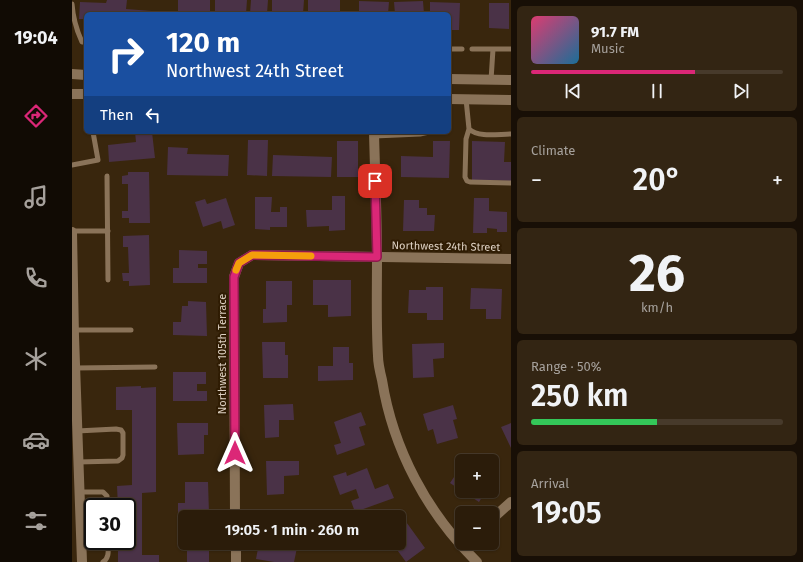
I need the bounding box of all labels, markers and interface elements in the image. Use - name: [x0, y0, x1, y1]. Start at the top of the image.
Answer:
- text: 91.7 FM: [591, 23, 639, 41]
- text: 120 m: [166, 26, 240, 59]
- text: 19:04: [14, 27, 58, 49]
- icon: right: [100, 28, 152, 80]
- text: Music: [591, 41, 625, 56]
- text: Northwest 24th Street: [166, 60, 344, 82]
- icon: previous: [562, 80, 584, 102]
- icon: pause: [646, 80, 668, 102]
- icon: next: [730, 80, 752, 102]
- icon: directions: [22, 102, 50, 130]
- icon: left: [142, 104, 164, 126]
- text: Then: [100, 106, 134, 124]
- text: Climate: [531, 143, 575, 158]
- text: 20°: [633, 162, 681, 198]
- pin: [358, 164, 392, 198]
- text: −: [531, 167, 542, 194]
- text: +: [772, 167, 783, 194]
- icon: arrive: [364, 170, 386, 192]
- icon: music: [22, 183, 50, 211]
- street label: Northwest 24th Street: [392, 239, 500, 254]
- text: 26: [629, 242, 685, 305]
- icon: phone: [22, 264, 50, 292]
- street label: Northwest 105th Terrace: [216, 294, 229, 414]
- text: km/h: [641, 300, 673, 315]
- icon: climate: [22, 345, 50, 373]
- text: Range · 50%: [531, 359, 602, 374]
- text: 250 km: [531, 378, 629, 414]
- icon: car: [22, 426, 50, 454]
- position arrow: [214, 432, 256, 474]
- map controls: [455, 454, 499, 550]
- button: +: [455, 454, 499, 498]
- text: Arrival: [531, 476, 569, 491]
- text: 19:05: [531, 495, 602, 531]
- speed limit sign: 30: [84, 498, 136, 550]
- button: −: [455, 506, 499, 550]
- icon: filters: [22, 507, 50, 535]
- text: 19:05 · 1 min · 260 m: [225, 521, 359, 539]

